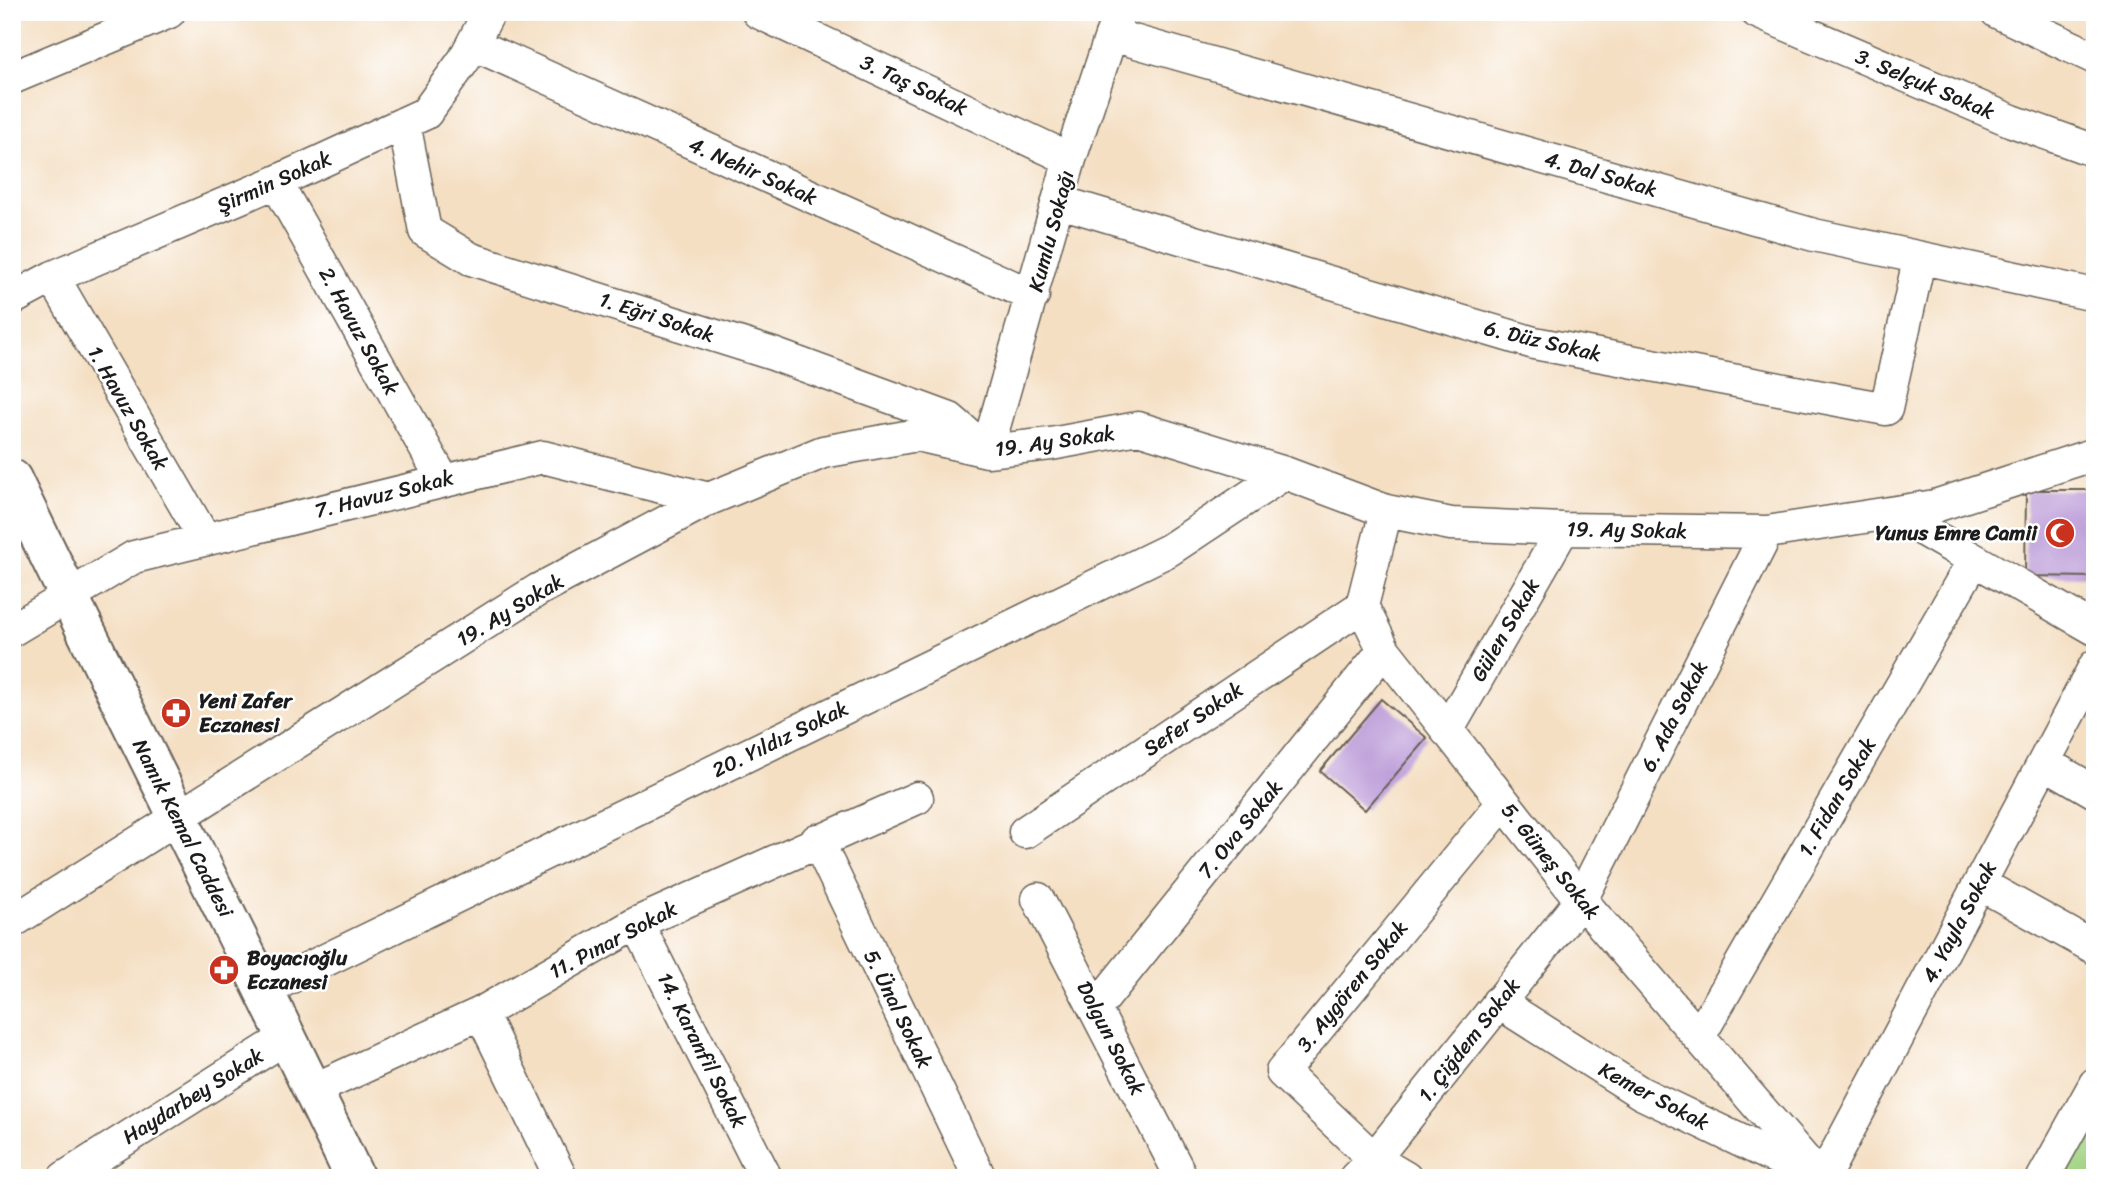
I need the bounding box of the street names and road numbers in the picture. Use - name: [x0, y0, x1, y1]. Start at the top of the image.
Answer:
- street label: 3. Selçuk Sokak: [1849, 38, 2001, 131]
- street label: 3. Taş Sokak: [854, 43, 974, 127]
- street label: 4. Nehir Sokak: [682, 126, 824, 217]
- street label: Şirmin Sokak: [210, 140, 338, 224]
- street label: 4. Dal Sokak: [1540, 140, 1662, 208]
- street label: Kumlu Sokağı: [1017, 166, 1086, 296]
- street label: 2. Havuz Sokak: [308, 260, 411, 403]
- street label: 1. Eğri Sokak: [594, 280, 720, 354]
- street label: 6. Düz Sokak: [1480, 309, 1606, 373]
- street label: 1. Havuz Sokak: [77, 338, 180, 478]
- street label: 19. Ay Sokak: [993, 414, 1117, 468]
- street label: 7. Havuz Sokak: [310, 458, 458, 530]
- street label: 19. Ay Sokak: [1566, 510, 1688, 550]
- street label: 19. Ay Sokak: [449, 563, 571, 657]
- street label: Gülen Sokak: [1460, 570, 1551, 689]
- street label: 6. Ada Sokak: [1630, 653, 1718, 779]
- street label: Sefer Sokak: [1135, 671, 1252, 767]
- street label: 20. Yıldız Sokak: [705, 689, 855, 789]
- street label: 1. Fidan Sokak: [1787, 729, 1887, 864]
- street label: Namık Kemal Caddesi: [122, 732, 245, 925]
- street label: 7. Ova Sokak: [1188, 770, 1292, 888]
- street label: 5. Güneş Sokak: [1491, 794, 1611, 928]
- street label: 4. Yayla Sokak: [1911, 853, 2008, 990]
- street label: 11. Pınar Sokak: [542, 890, 685, 990]
- street label: 3. Aygören Sokak: [1286, 911, 1418, 1061]
- street label: 5. Ünal Sokak: [853, 943, 944, 1076]
- street label: 14. Karanfil Sokak: [646, 965, 758, 1135]
- street label: 1. Çiğdem Sokak: [1408, 968, 1531, 1111]
- street label: Dolgun Sokak: [1066, 974, 1156, 1102]
- street label: Haydarbey Sokak: [115, 1037, 272, 1155]
- street label: Kemer Sokak: [1592, 1051, 1717, 1142]

